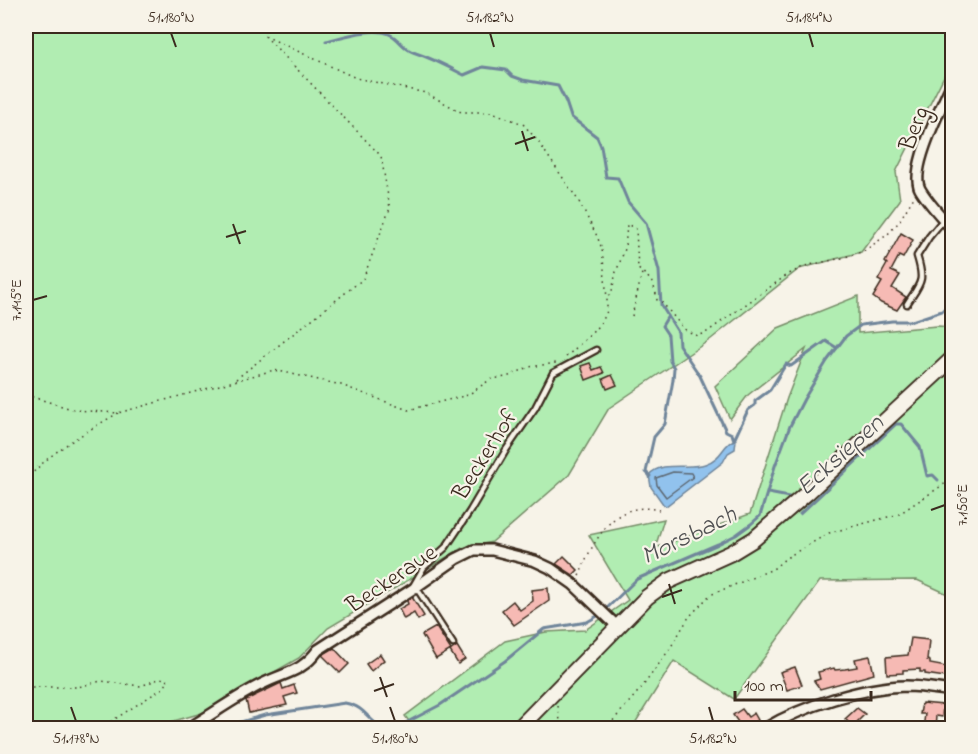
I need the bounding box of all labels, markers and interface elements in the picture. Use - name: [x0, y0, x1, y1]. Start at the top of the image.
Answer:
- text: 51.180°N: [147, 7, 195, 29]
- text: 51.182°N: [466, 7, 514, 29]
- text: 51.184°N: [785, 7, 833, 29]
- street label: Berg: [891, 102, 940, 157]
- text: 7.145°E: [6, 279, 28, 321]
- street label: Beckerhof: [444, 402, 528, 508]
- water label: Ecksiepen: [789, 406, 894, 506]
- text: 7.150°E: [952, 484, 974, 526]
- water label: Morsbach: [635, 497, 744, 576]
- street label: Beckeraue: [339, 536, 445, 624]
- scale bar: [735, 664, 872, 702]
- text: 100 m: [744, 674, 784, 700]
- text: 51.178°N: [52, 728, 100, 750]
- text: 51.180°N: [371, 728, 419, 750]
- text: 51.182°N: [689, 728, 737, 750]

